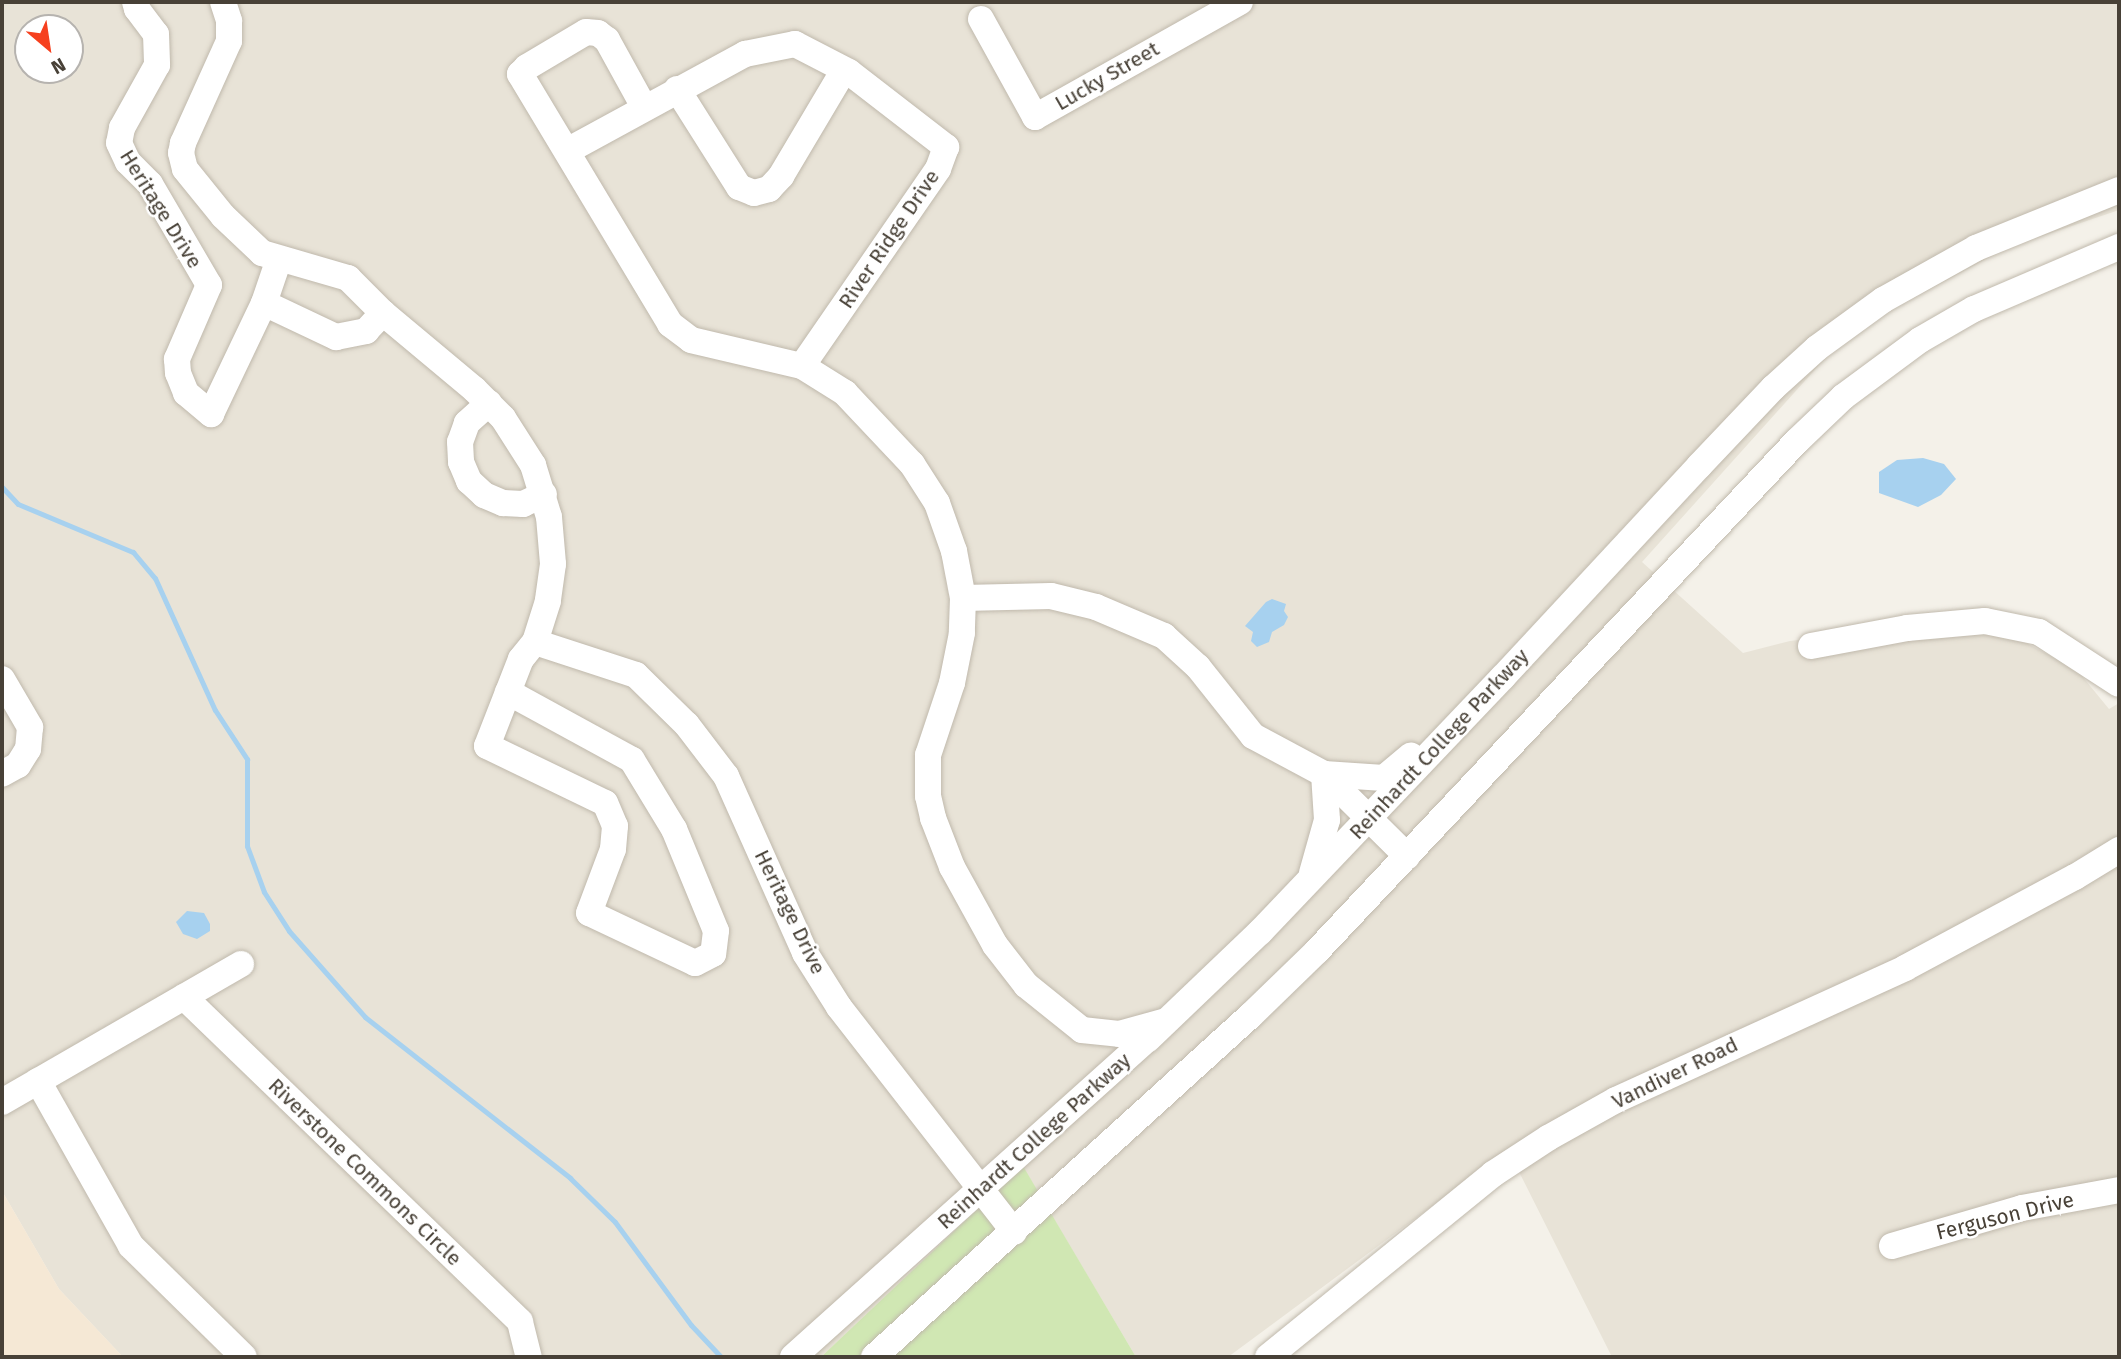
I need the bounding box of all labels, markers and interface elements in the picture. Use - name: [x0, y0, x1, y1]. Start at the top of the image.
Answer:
- north arrow: [14, 14, 84, 84]
- street label: Lucky Street: [1050, 36, 1164, 116]
- text: N: [47, 53, 70, 79]
- street label: Heritage Drive: [114, 145, 208, 273]
- street label: River Ridge Drive: [833, 165, 945, 313]
- street label: Reinhardt College Parkway: [1344, 643, 1534, 845]
- street label: Heritage Drive: [749, 846, 831, 978]
- street label: Vandiver Road: [1608, 1032, 1742, 1114]
- street label: Reinhardt College Parkway: [932, 1048, 1136, 1234]
- street label: Riverstone Commons Circle: [263, 1073, 467, 1271]
- street label: Ferguson Drive: [1934, 1187, 2076, 1245]

